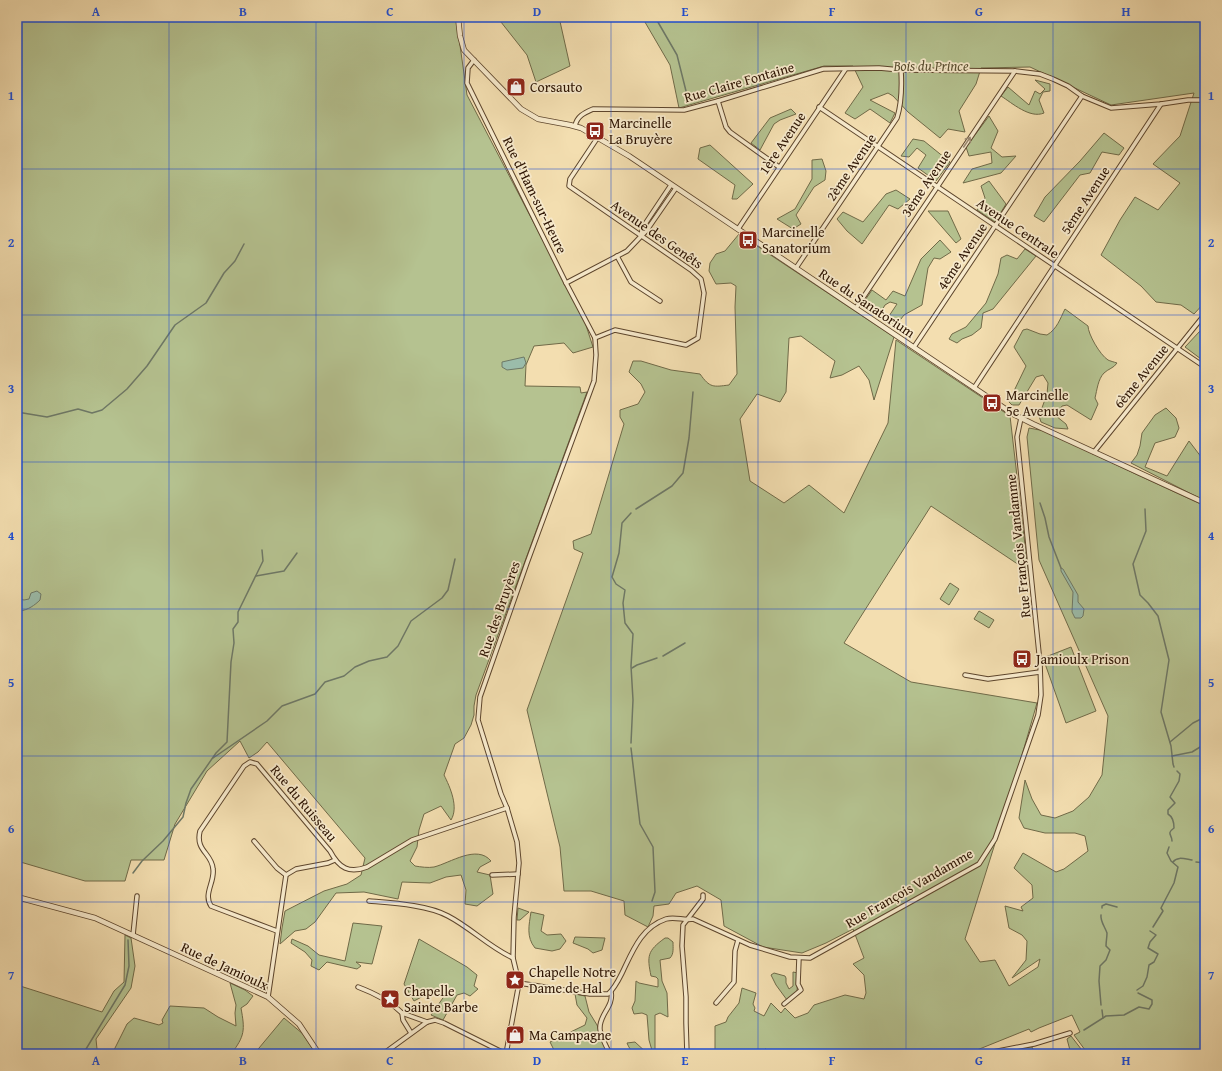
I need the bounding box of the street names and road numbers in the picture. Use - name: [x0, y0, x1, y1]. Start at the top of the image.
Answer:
- street label: Rue Claire Fontaine: [682, 57, 797, 107]
- street label: 1ère Avenue: [754, 107, 811, 178]
- street label: 2ème Avenue: [821, 129, 881, 205]
- street label: Rue d'Ham-sur-Heure: [498, 133, 572, 257]
- street label: 3ème Avenue: [896, 145, 956, 221]
- street label: 5ème Avenue: [1056, 162, 1115, 238]
- street label: Avenue Centrale: [973, 193, 1064, 263]
- street label: Avenue des Genêts: [607, 195, 707, 273]
- street label: 4ème Avenue: [932, 218, 992, 294]
- street label: Rue du Sanatorium: [815, 263, 920, 343]
- street label: 6ème Avenue: [1109, 339, 1173, 412]
- street label: Rue François Vandamme: [1000, 473, 1035, 619]
- street label: Rue des Bruyères: [473, 558, 525, 660]
- street label: Rue du Ruisseau: [266, 760, 342, 846]
- street label: Rue François Vandamme: [841, 843, 977, 933]
- street label: Rue de Jamioulx: [178, 937, 273, 995]

